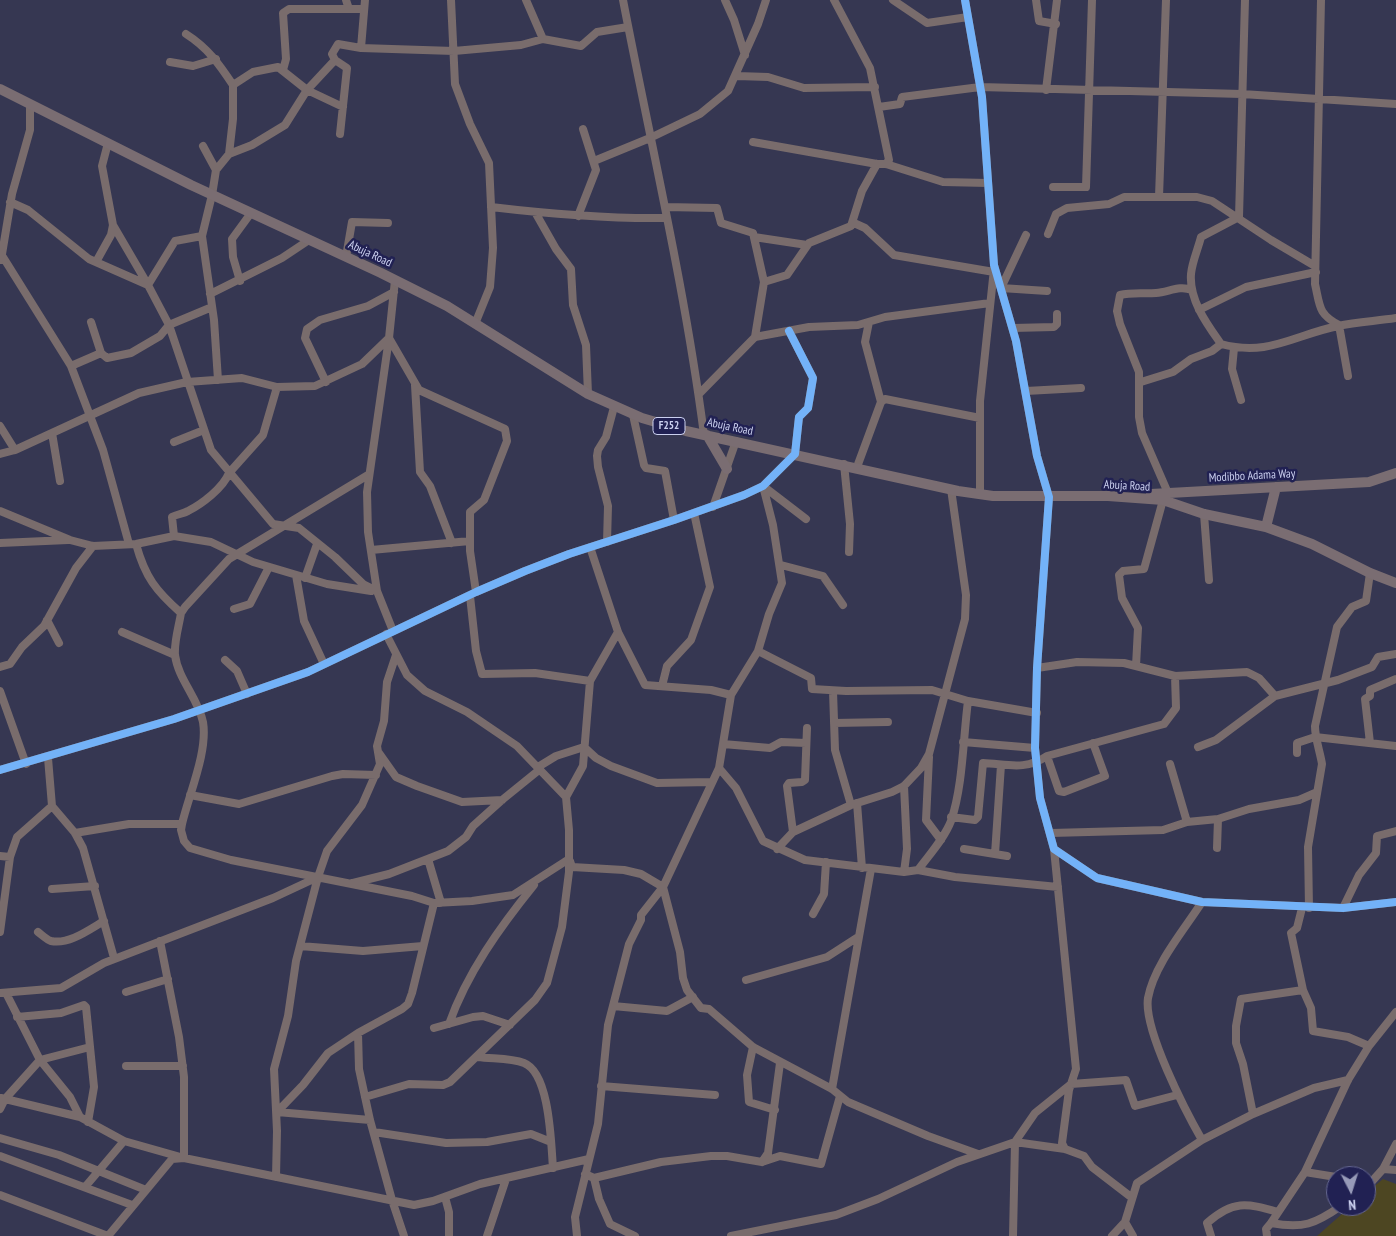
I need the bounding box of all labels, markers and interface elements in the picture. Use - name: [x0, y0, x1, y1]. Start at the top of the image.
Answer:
- street label: Abuja Road: [346, 238, 394, 270]
- street label: Abuja Road: [706, 415, 754, 439]
- road number: F252: [653, 418, 685, 434]
- street label: Modibbo Adama Way: [1208, 467, 1296, 485]
- street label: Abuja Road: [1103, 478, 1151, 494]
- north arrow: [1326, 1166, 1376, 1216]
- text: N: [1348, 1196, 1357, 1214]

